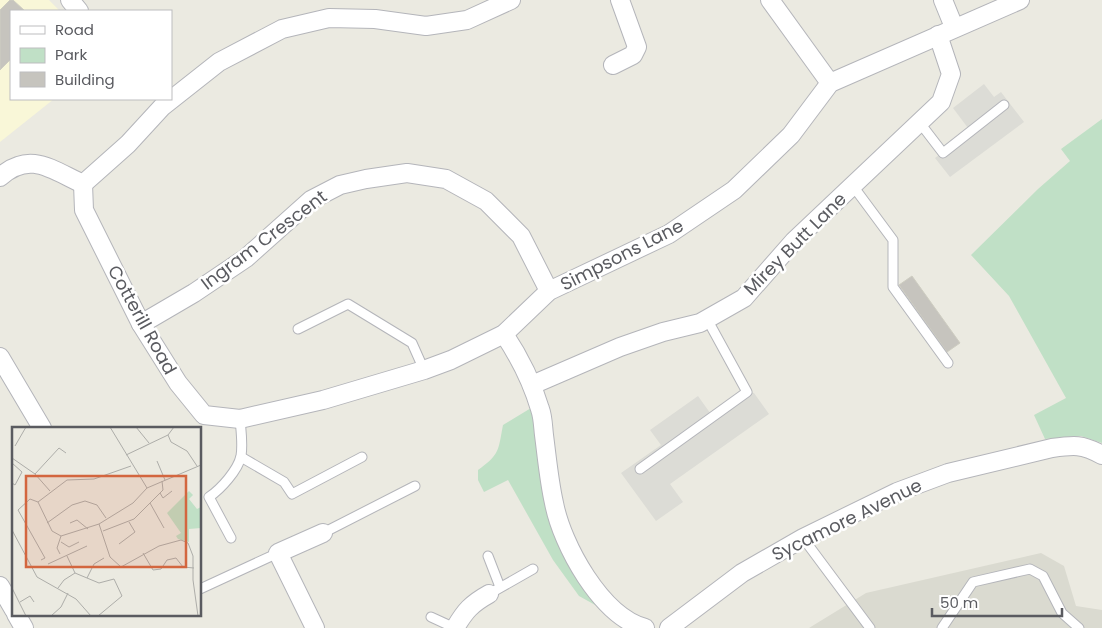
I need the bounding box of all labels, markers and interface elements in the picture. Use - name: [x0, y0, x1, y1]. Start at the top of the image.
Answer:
- legend: [10, 10, 172, 100]
- text: Road: [55, 19, 94, 40]
- text: Park: [55, 44, 87, 65]
- text: Building: [55, 69, 115, 90]
- street label: Ingram Crescent: [196, 184, 332, 295]
- street label: Mirey Butt Lane: [738, 187, 852, 301]
- street label: Simpsons Lane: [556, 213, 688, 296]
- street label: Cotterill Road: [102, 261, 183, 379]
- inset map: [12, 427, 201, 616]
- street label: Sycamore Avenue: [768, 472, 926, 567]
- scale bar: [932, 586, 1062, 618]
- text: 50 m: [940, 592, 978, 613]

